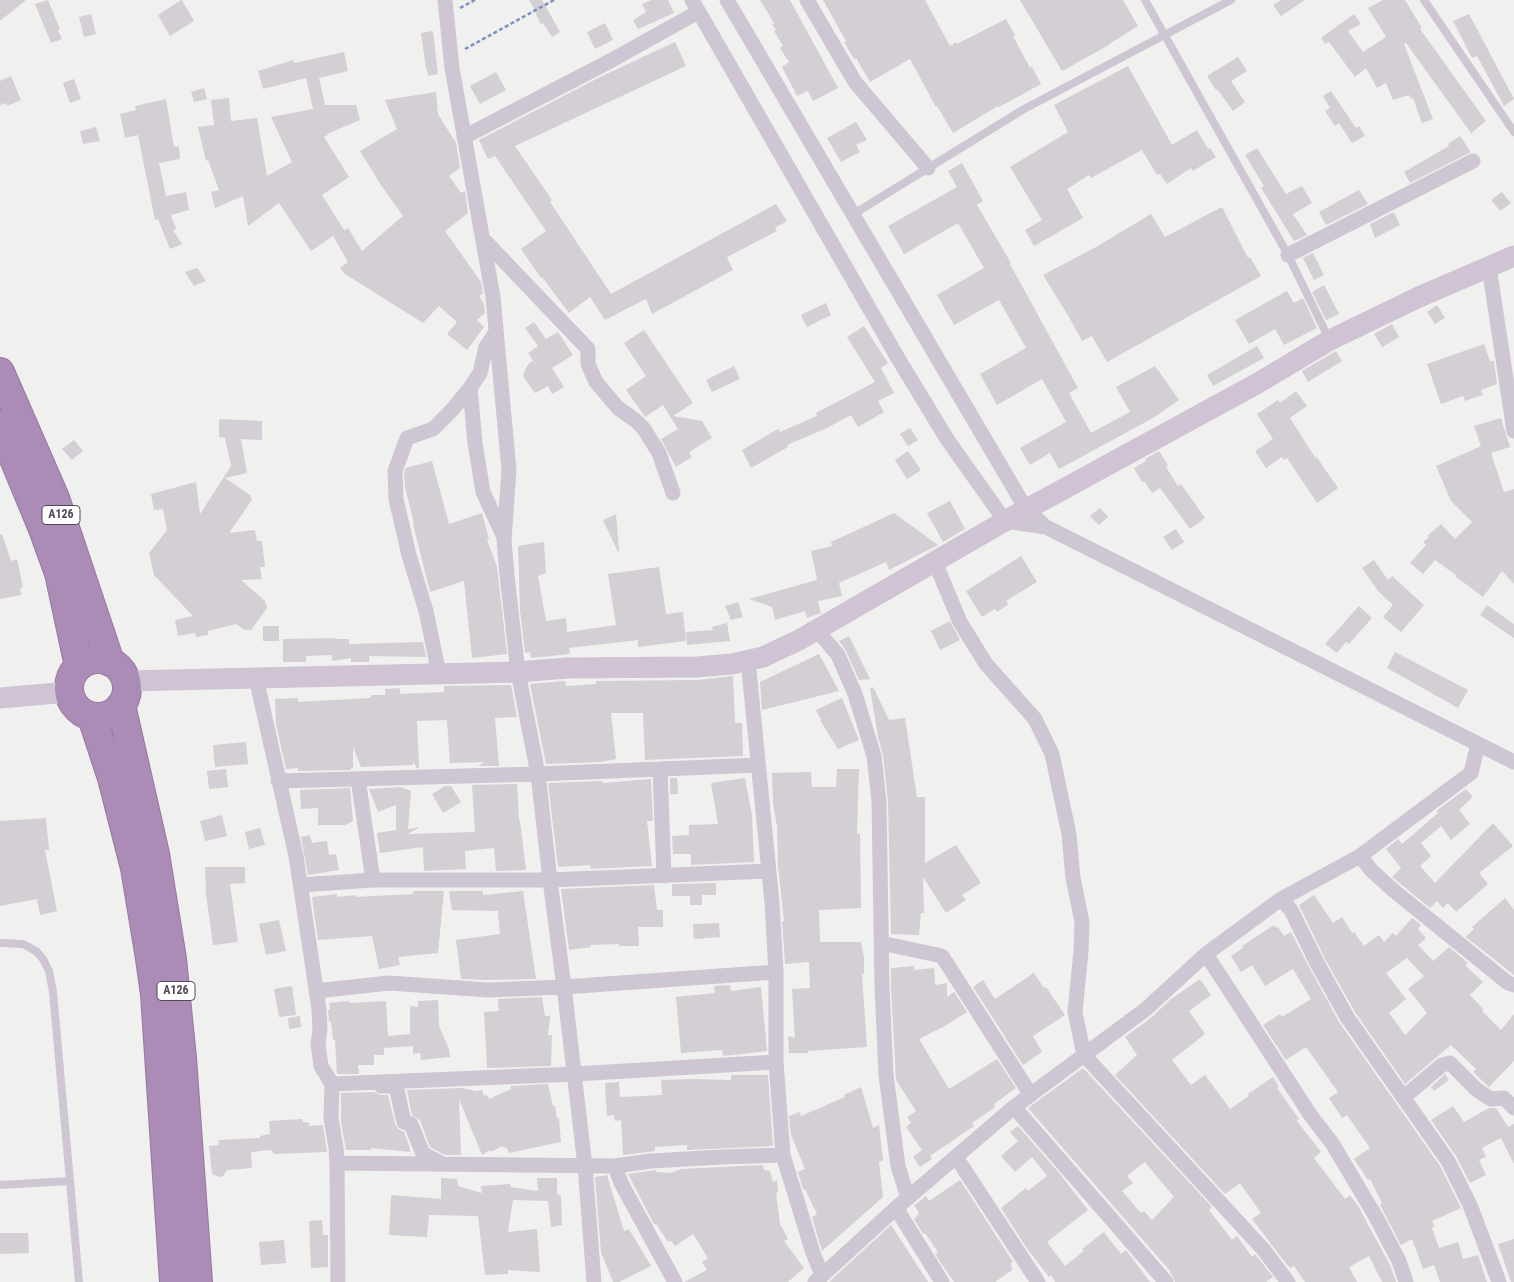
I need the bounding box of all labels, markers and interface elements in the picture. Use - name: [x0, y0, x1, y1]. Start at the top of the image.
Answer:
- road number: A126: [42, 506, 80, 524]
- road number: A126: [157, 981, 195, 1000]

